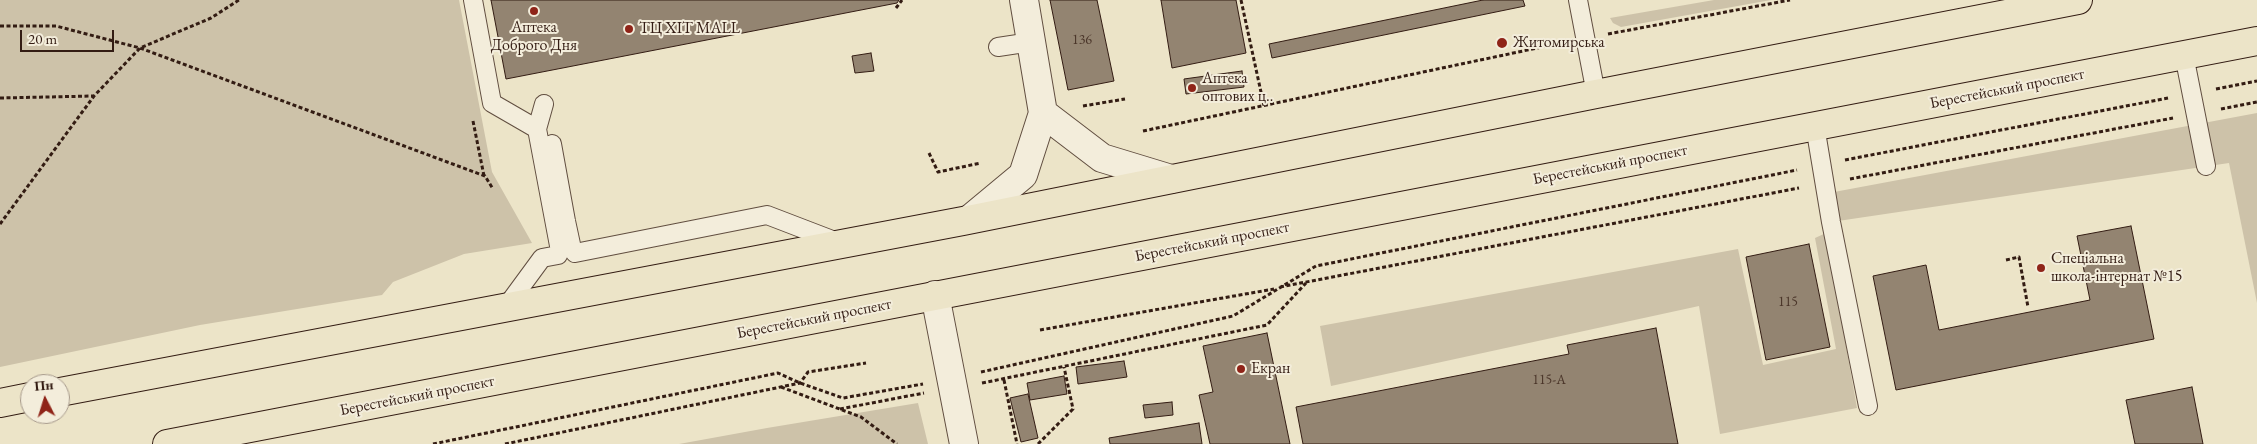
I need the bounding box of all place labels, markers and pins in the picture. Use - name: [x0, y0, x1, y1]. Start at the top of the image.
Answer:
- marker: Аптека Доброго Дня: [528, 5, 540, 17]
- place label: Аптека Доброго Дня: [491, 18, 577, 56]
- place label: ТЦ ХІТ MALL: [639, 19, 740, 39]
- marker: ТЦ ХІТ MALL: [623, 23, 635, 35]
- place label: Житомирська: [1513, 33, 1605, 53]
- marker: Житомирська: [1495, 36, 1509, 50]
- place label: Аптека оптових ц‥: [1202, 69, 1273, 107]
- marker: Аптека оптових ц‥: [1186, 82, 1198, 94]
- place label: Спеціальна школа-інтернат №15: [2051, 249, 2182, 287]
- marker: Спеціальна школа-інтернат №15: [2035, 262, 2047, 274]
- place label: Екран: [1251, 359, 1290, 379]
- marker: Екран: [1235, 363, 1247, 375]

